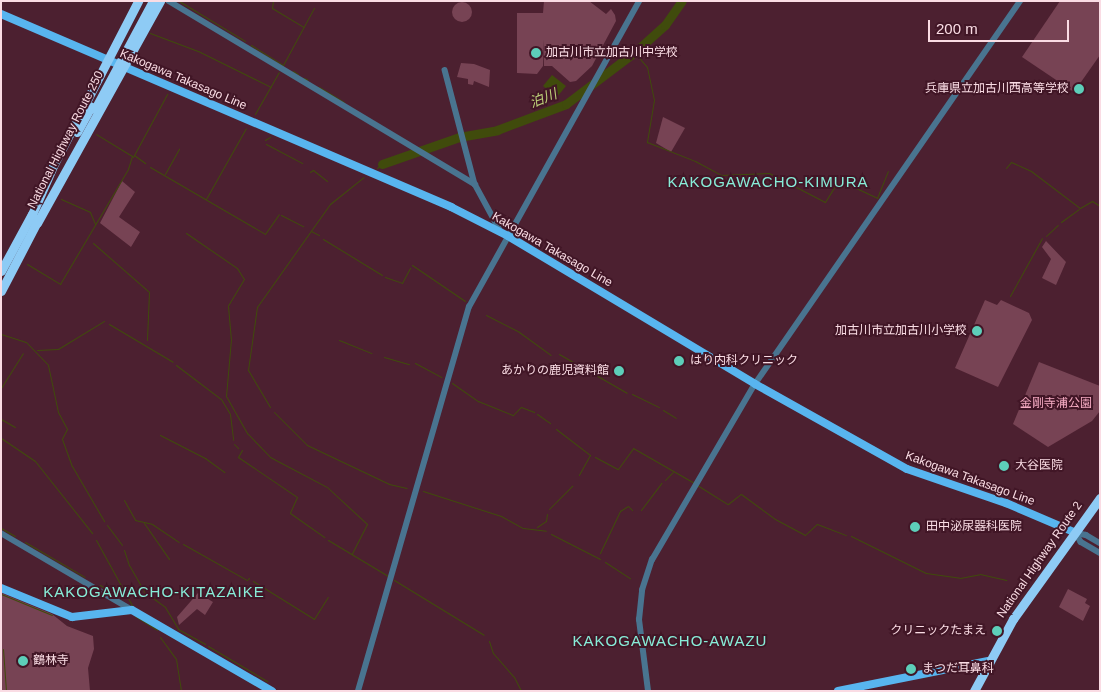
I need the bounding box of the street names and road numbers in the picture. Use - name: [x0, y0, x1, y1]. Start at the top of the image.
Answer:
- street label: Kakogawa Takasago Line: [117, 47, 249, 113]
- street label: National Highway Route 250: [25, 69, 107, 211]
- street label: Kakogawa Takasago Line: [489, 210, 615, 290]
- street label: Kakogawa Takasago Line: [903, 449, 1037, 509]
- street label: National Highway Route 2: [994, 499, 1086, 621]

